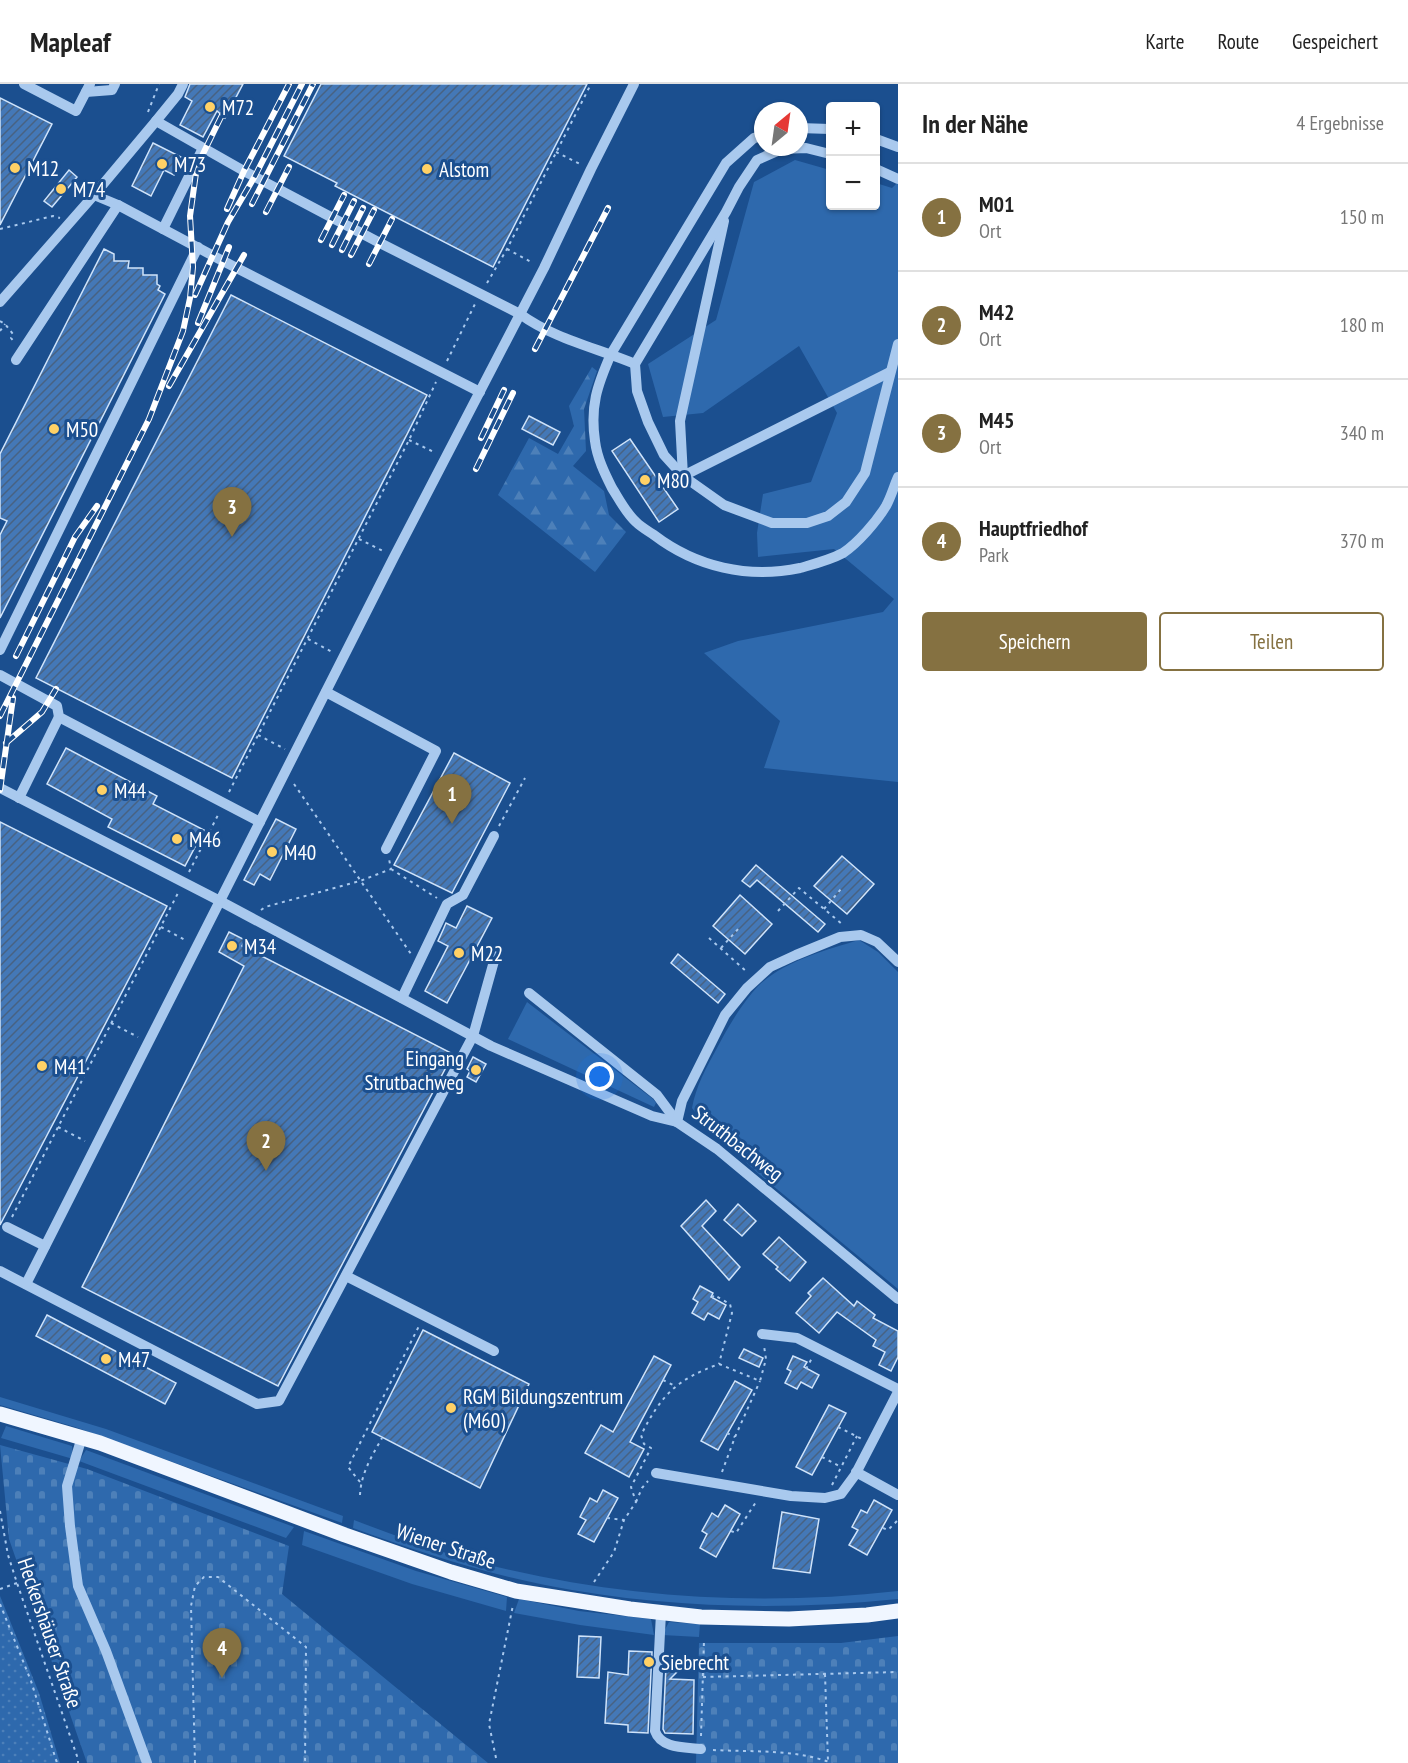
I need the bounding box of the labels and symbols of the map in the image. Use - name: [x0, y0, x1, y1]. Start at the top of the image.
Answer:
- place label: M72: [222, 94, 254, 121]
- marker: M72: [203, 100, 217, 114]
- north arrow: [754, 102, 808, 156]
- place label: M73: [174, 151, 206, 178]
- place label: M12: [27, 155, 59, 182]
- place label: Alstom: [439, 156, 489, 183]
- marker: M73: [155, 157, 169, 171]
- marker: M12: [8, 161, 22, 175]
- marker: Alstom: [420, 162, 434, 176]
- place label: M74: [73, 176, 106, 203]
- marker: M74: [54, 182, 68, 196]
- place label: M50: [66, 416, 98, 443]
- marker: M50: [47, 422, 61, 436]
- place label: M80: [657, 467, 689, 494]
- marker: M80: [638, 473, 652, 487]
- pin: 3: [212, 488, 252, 537]
- pin: 1: [432, 774, 472, 824]
- place label: M44: [114, 777, 147, 804]
- marker: M44: [95, 783, 109, 797]
- place label: M46: [189, 826, 221, 853]
- marker: M46: [170, 832, 184, 846]
- place label: M40: [284, 839, 316, 866]
- marker: M40: [265, 845, 279, 859]
- place label: M34: [244, 933, 277, 960]
- marker: M34: [225, 939, 239, 953]
- place label: M22: [471, 940, 503, 967]
- marker: M22: [452, 946, 466, 960]
- place label: Eingang Strutbachweg: [365, 1045, 464, 1096]
- place label: M41: [54, 1053, 86, 1080]
- marker: M41: [35, 1059, 49, 1073]
- your location: [585, 1062, 614, 1091]
- marker: Eingang Strutbachweg: [469, 1063, 483, 1077]
- street label: Struthbachweg: [687, 1099, 789, 1187]
- pin: 2: [246, 1122, 286, 1171]
- place label: M47: [118, 1346, 150, 1373]
- marker: M47: [99, 1352, 113, 1366]
- place label: RGM Bildungszentrum (M60): [463, 1383, 623, 1434]
- marker: RGM Bildungszentrum (M60): [444, 1401, 458, 1415]
- street label: Wiener Straße: [393, 1517, 499, 1575]
- street label: Heckershäuser Straße: [12, 1554, 88, 1712]
- pin: 4: [202, 1628, 242, 1678]
- place label: Siebrecht: [661, 1649, 729, 1676]
- marker: Siebrecht: [642, 1655, 656, 1669]

